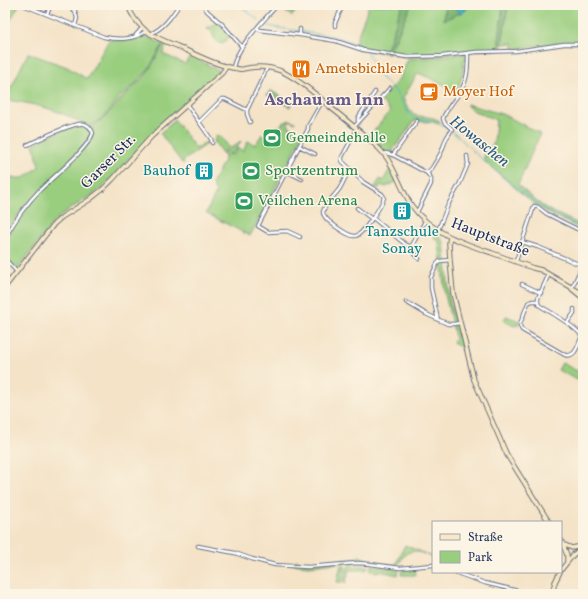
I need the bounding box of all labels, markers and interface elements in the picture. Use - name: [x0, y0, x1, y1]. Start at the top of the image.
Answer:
- restaurant icon: Ametsbichler: [290, 58, 312, 80]
- place label: Ametsbichler: [315, 59, 404, 80]
- cafe icon: Moyer Hof: [418, 81, 440, 103]
- place label: Moyer Hof: [443, 82, 515, 103]
- district label: Aschau am Inn: [264, 89, 384, 112]
- water label: Howaschen: [444, 111, 514, 173]
- sports icon: Gemeindehalle: [261, 127, 283, 149]
- place label: Gemeindehalle: [286, 128, 386, 149]
- street label: Garser Str.: [77, 130, 141, 194]
- building icon: Bauhof: [193, 160, 215, 182]
- sports icon: Sportzentrum: [240, 160, 262, 182]
- place label: Bauhof: [143, 161, 192, 182]
- place label: Sportzentrum: [265, 161, 358, 182]
- sports icon: Veilchen Arena: [233, 190, 255, 212]
- place label: Veilchen Arena: [258, 191, 358, 212]
- building icon: Tanzschule Sonay: [391, 200, 413, 222]
- street label: Hauptstraße: [448, 213, 532, 263]
- place label: Tanzschule Sonay: [365, 222, 439, 260]
- legend: [432, 521, 562, 573]
- text: Straße: [468, 530, 503, 546]
- text: Park: [468, 550, 493, 566]

